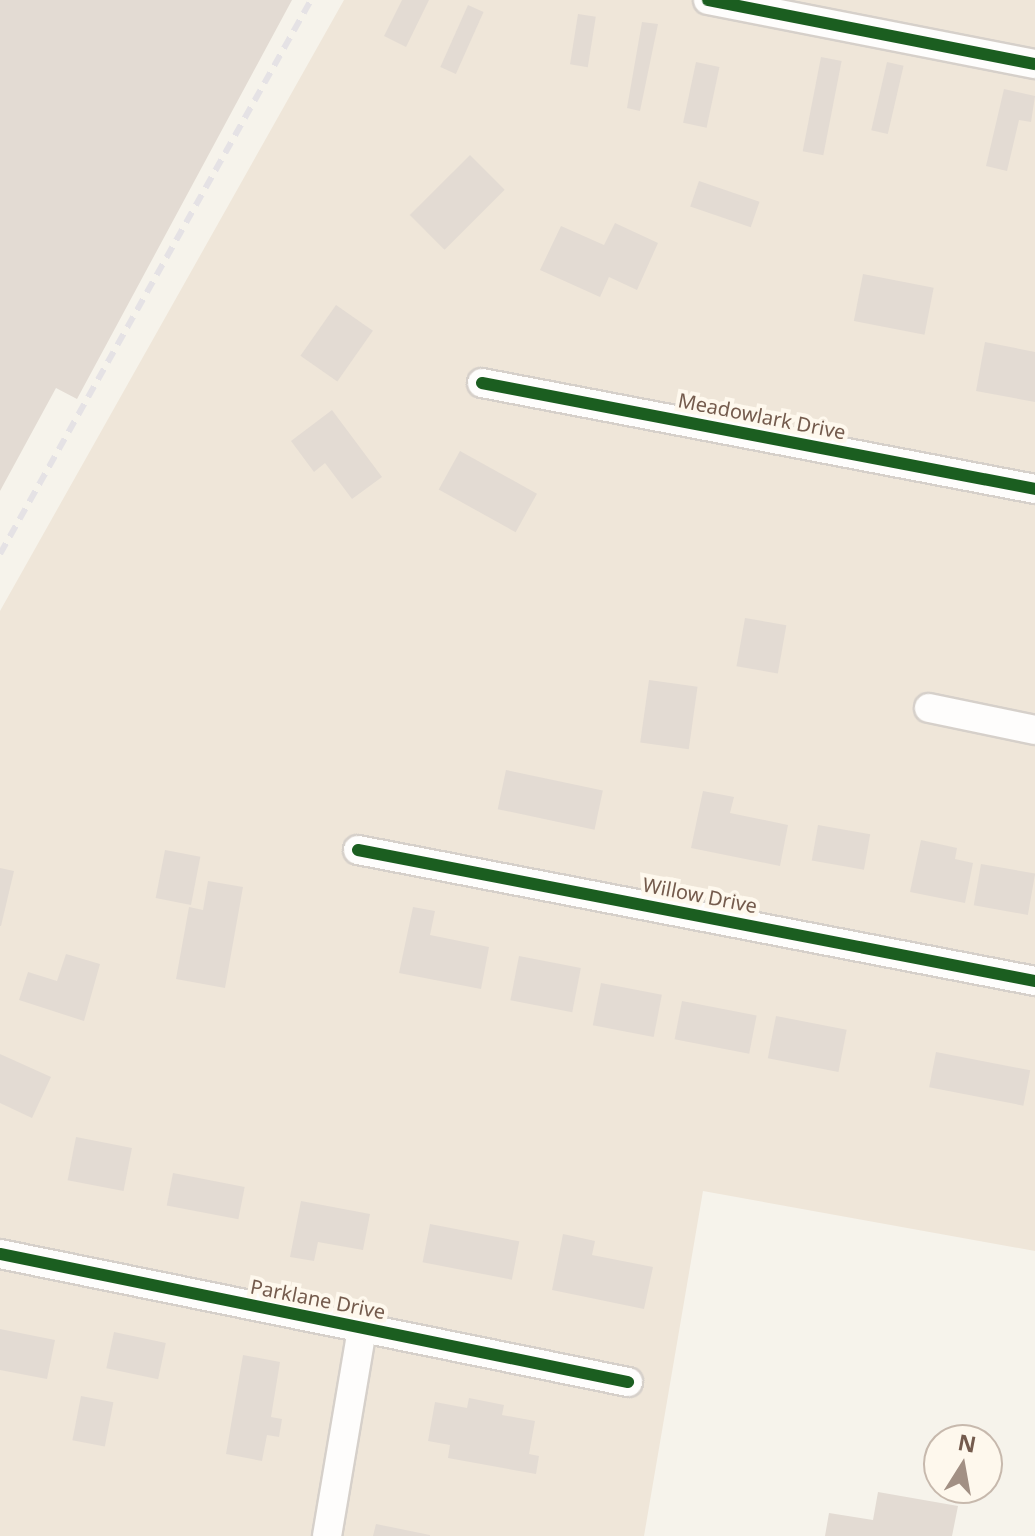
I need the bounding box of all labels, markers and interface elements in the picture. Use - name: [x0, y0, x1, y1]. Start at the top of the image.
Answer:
- street label: Meadowlark Drive: [676, 388, 848, 444]
- street label: Willow Drive: [641, 872, 759, 918]
- street label: Parklane Drive: [248, 1274, 388, 1324]
- north arrow: [923, 1424, 1003, 1504]
- text: N: [956, 1426, 979, 1459]

